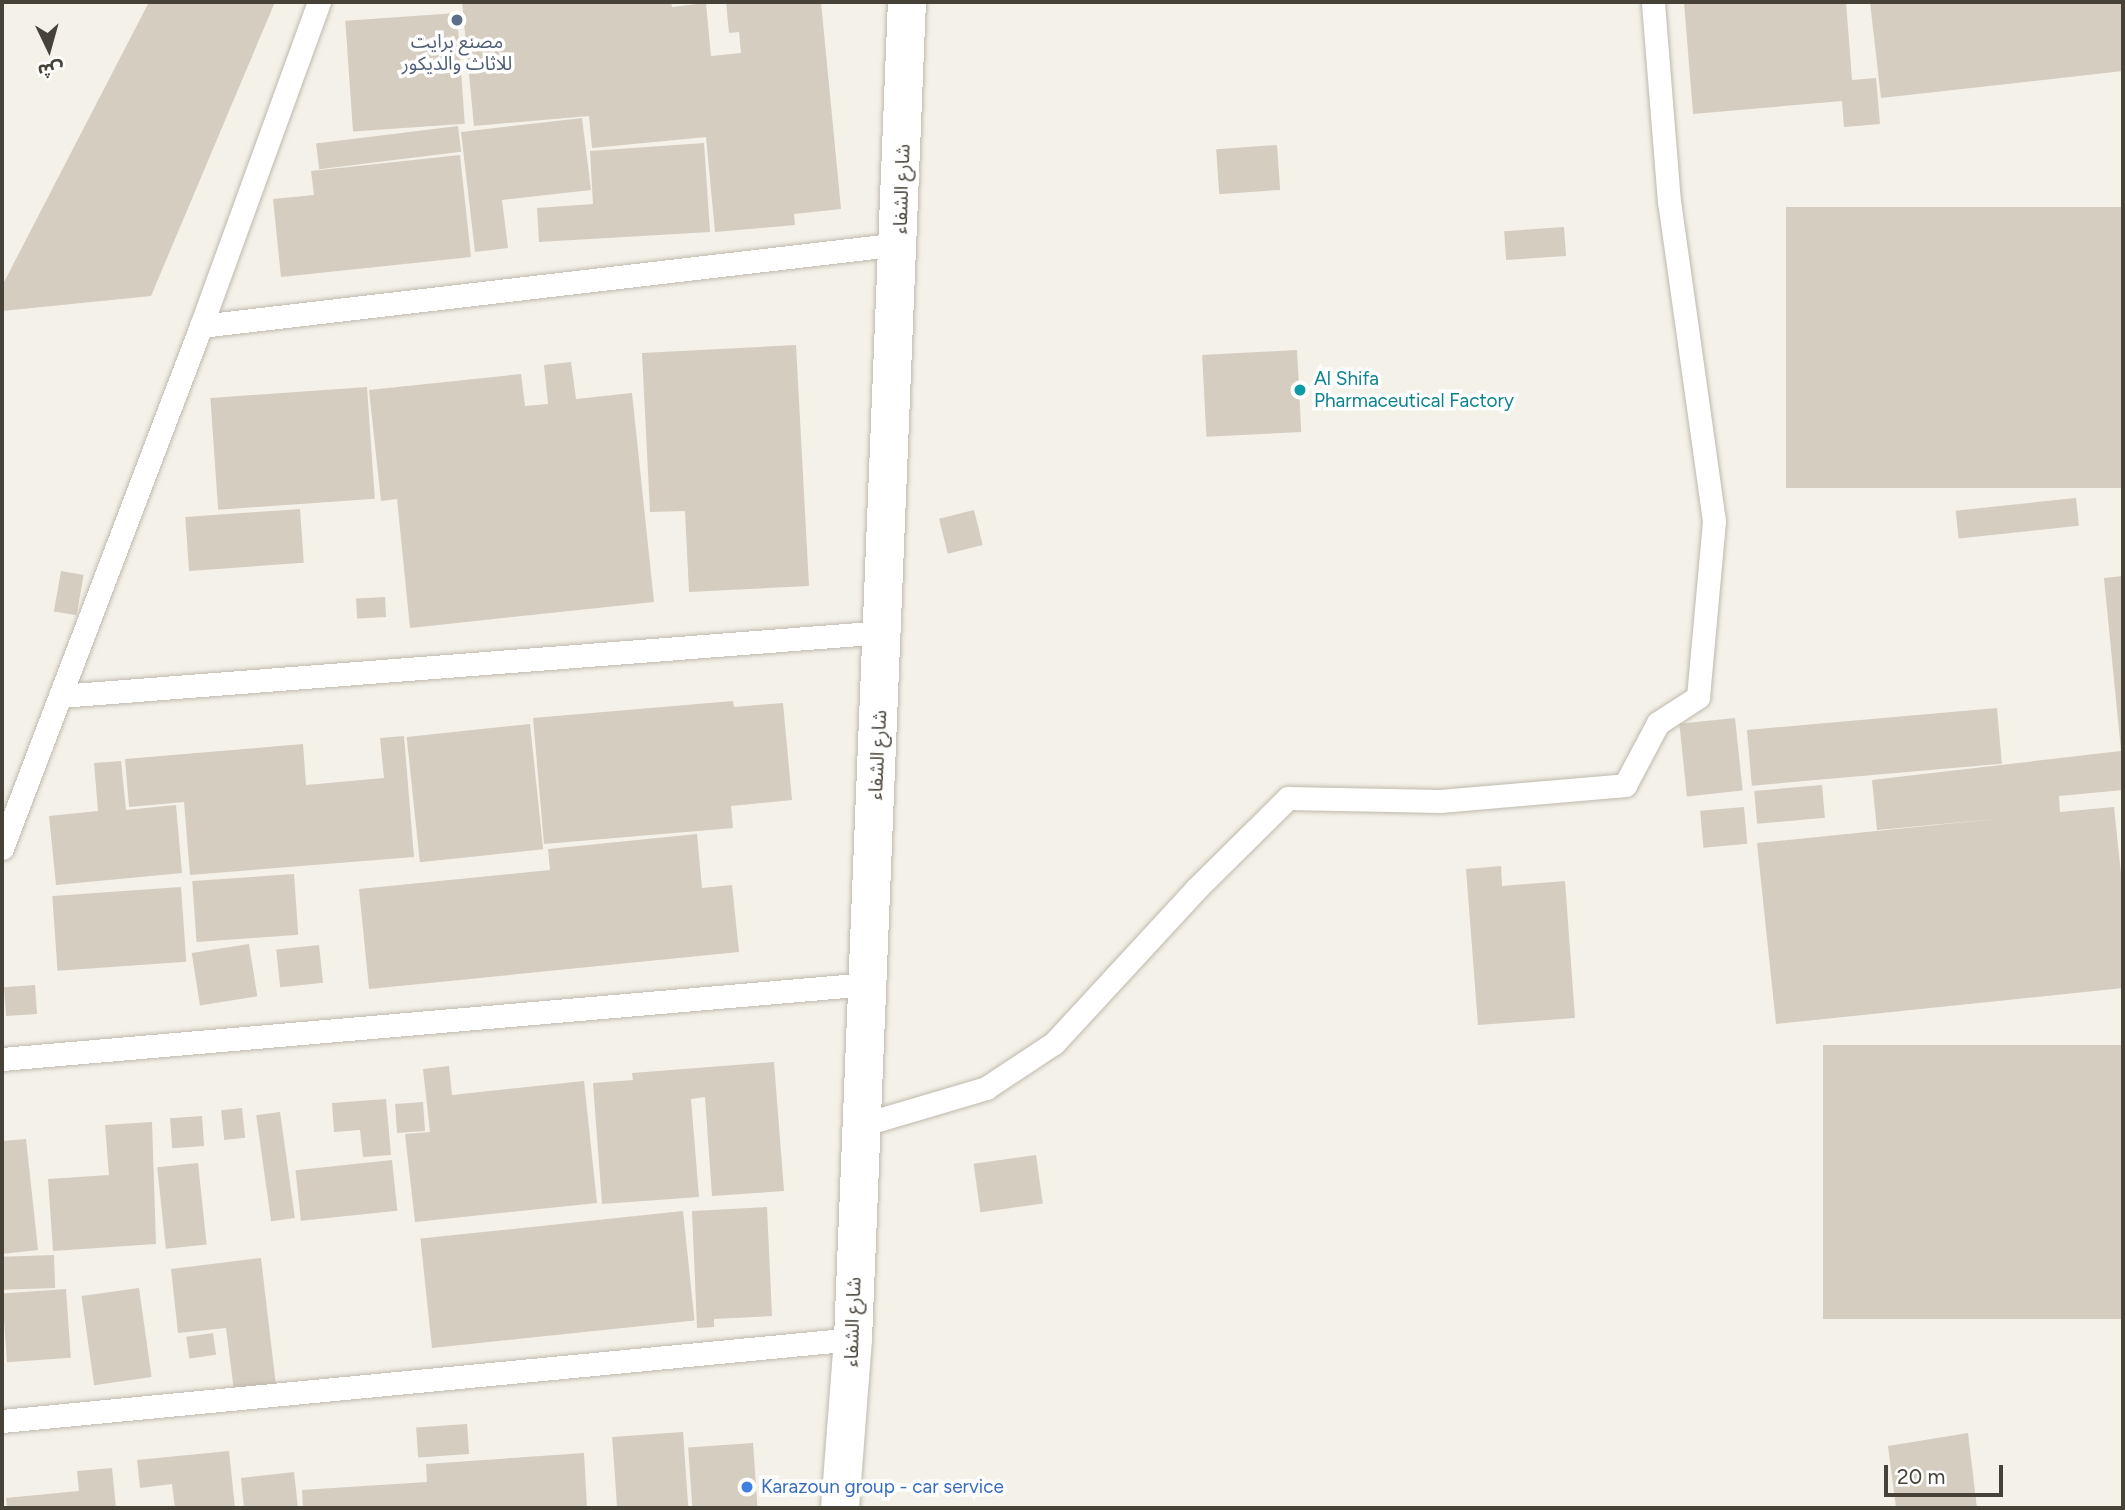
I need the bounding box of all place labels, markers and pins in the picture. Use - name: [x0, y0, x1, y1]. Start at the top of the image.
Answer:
- marker: مصنع برايت للاثاث والديكور: [449, 12, 465, 28]
- place label: مصنع برايت للاثاث والديكور: [402, 31, 512, 75]
- place label: Al Shifa Pharmaceutical Factory: [1314, 368, 1514, 412]
- marker: Al Shifa Pharmaceutical Factory: [1292, 382, 1308, 398]
- place label: Karazoun group - car service: [761, 1476, 1004, 1498]
- marker: Karazoun group - car service: [739, 1479, 755, 1495]

